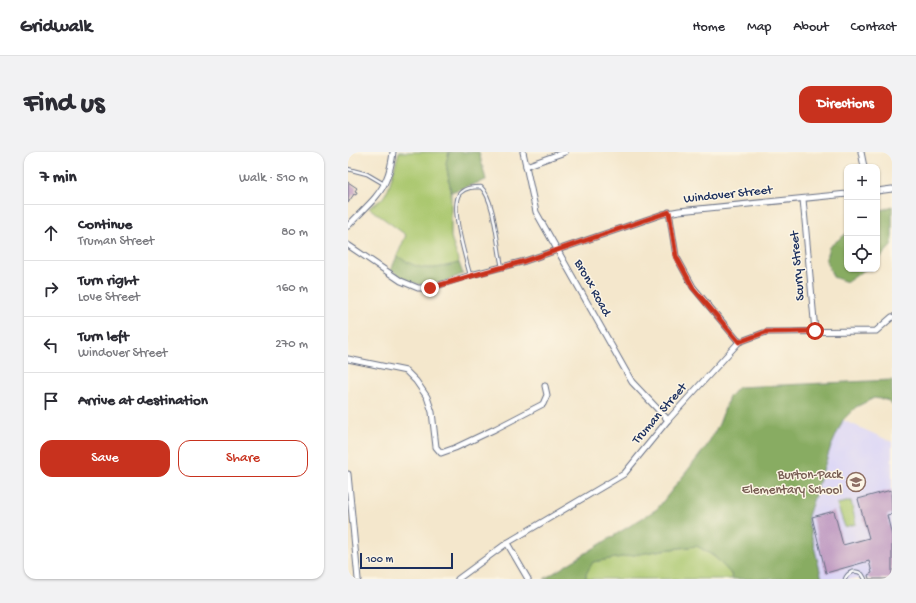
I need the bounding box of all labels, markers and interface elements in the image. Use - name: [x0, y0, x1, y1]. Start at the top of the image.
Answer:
- text: Gridwalk: [20, 16, 92, 39]
- text: Home: [693, 19, 725, 36]
- text: Map: [747, 19, 771, 36]
- text: About: [793, 19, 829, 36]
- text: Contact: [851, 19, 896, 36]
- button: Directions: [799, 86, 892, 123]
- text: Find us: [24, 88, 104, 121]
- map controls: [844, 164, 880, 272]
- button: +: [844, 164, 880, 200]
- text: 7 min: [40, 168, 77, 188]
- text: Walk · 510 m: [239, 171, 308, 186]
- street label: Windover Street: [683, 183, 775, 207]
- button: −: [844, 200, 880, 236]
- text: Continue: [78, 216, 132, 234]
- icon: ahead: [40, 222, 62, 244]
- text: 80 m: [281, 225, 308, 240]
- street label: Scurry Street: [787, 229, 809, 301]
- text: Truman Street: [78, 234, 154, 249]
- button: locate: [844, 236, 880, 272]
- street label: Bronx Road: [570, 256, 614, 320]
- text: Turn right: [78, 272, 138, 290]
- icon: right: [40, 278, 62, 300]
- route end: [421, 279, 439, 297]
- text: 160 m: [276, 281, 308, 296]
- text: Love Street: [78, 290, 140, 305]
- route start: [806, 322, 824, 340]
- text: Turn left: [78, 328, 129, 346]
- icon: left: [40, 334, 62, 356]
- text: 270 m: [275, 337, 308, 352]
- text: Windover Street: [78, 346, 167, 361]
- street label: Truman Street: [629, 379, 692, 448]
- icon: arrive: [40, 390, 62, 412]
- text: Arrive at destination: [78, 392, 208, 410]
- button: Save: [40, 440, 170, 477]
- button: Share: [178, 440, 308, 477]
- place label: Burton-Pack Elementary School: [742, 468, 843, 498]
- school or university icon: Burton-Pack Elementary School: [845, 471, 867, 493]
- scale bar: [360, 551, 453, 570]
- text: 100 m: [366, 554, 393, 566]

